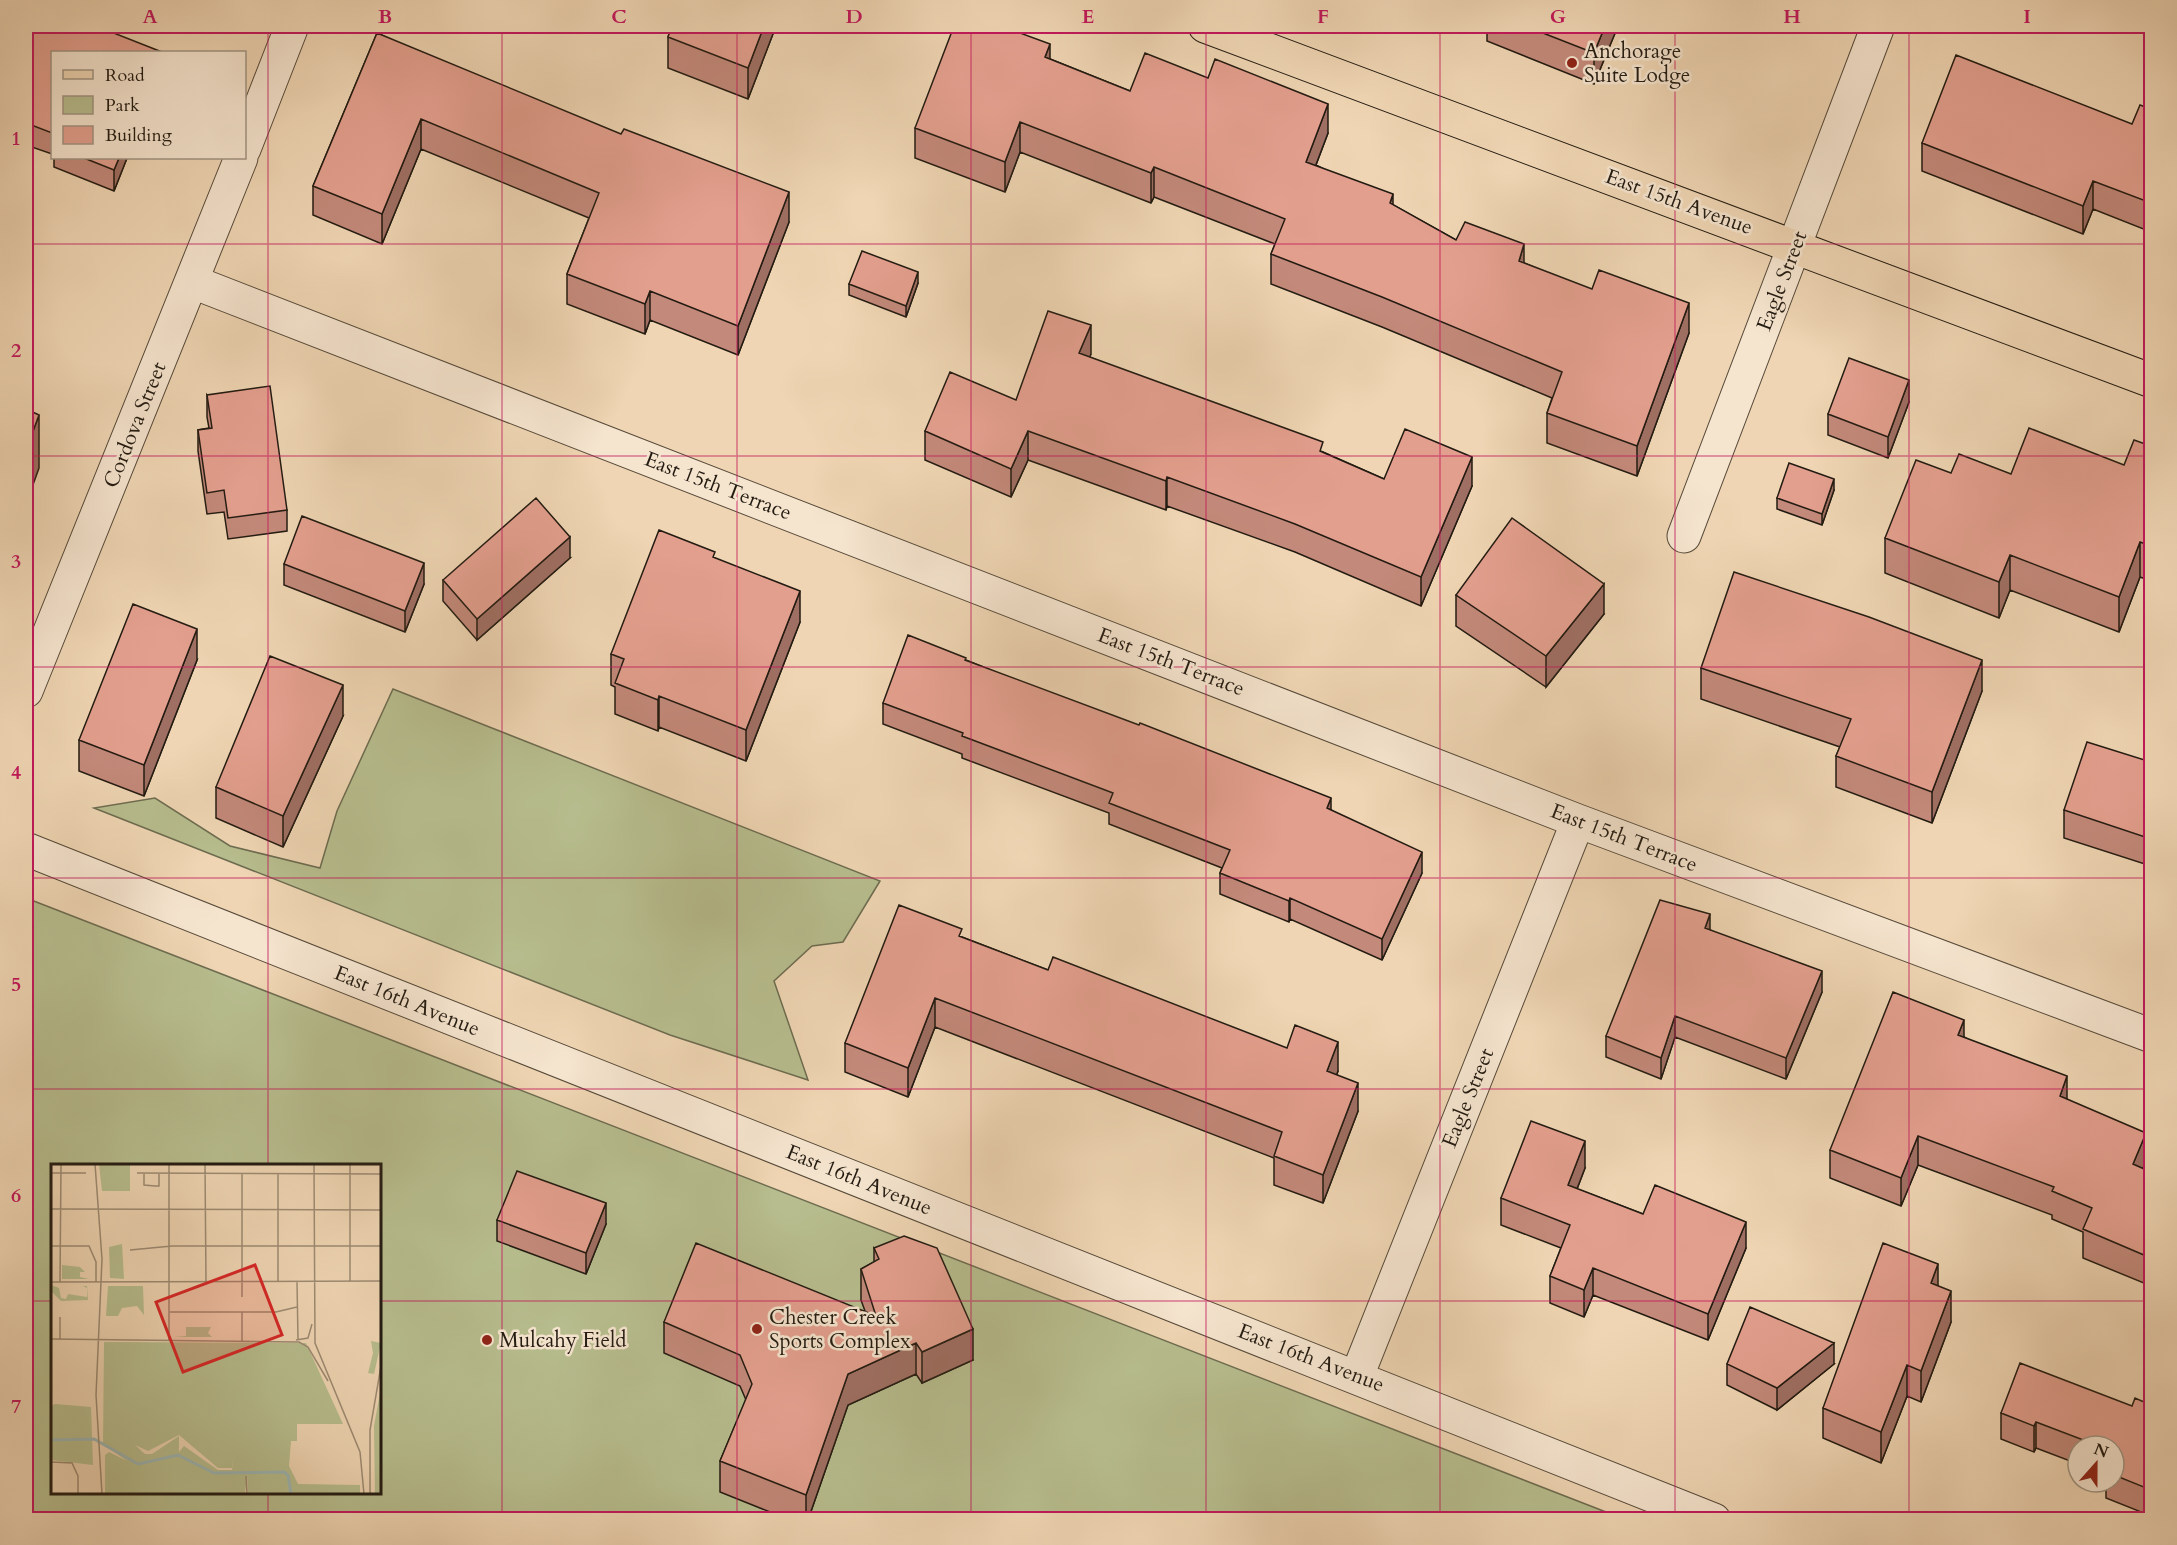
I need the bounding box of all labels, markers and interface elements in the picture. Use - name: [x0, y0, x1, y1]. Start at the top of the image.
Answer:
- text: A: [142, 3, 158, 30]
- text: B: [378, 3, 392, 30]
- text: C: [611, 3, 627, 30]
- text: D: [845, 3, 863, 30]
- text: E: [1082, 3, 1094, 30]
- text: F: [1317, 3, 1329, 30]
- text: G: [1550, 3, 1566, 30]
- text: H: [1783, 3, 1801, 30]
- text: I: [2023, 3, 2031, 30]
- place label: Anchorage Suite Lodge: [1584, 37, 1690, 90]
- legend: [51, 51, 246, 159]
- marker: Anchorage Suite Lodge: [1565, 56, 1579, 70]
- text: Road: [105, 63, 145, 88]
- text: Park: [105, 93, 140, 118]
- text: Building: [105, 123, 173, 148]
- text: 1: [11, 125, 21, 152]
- street label: East 15th Avenue: [1601, 162, 1757, 242]
- street label: Eagle Street: [1750, 227, 1814, 335]
- text: 2: [11, 337, 21, 364]
- street label: Cordova Street: [97, 357, 174, 492]
- street label: East 15th Terrace: [640, 445, 796, 527]
- text: 3: [11, 548, 21, 575]
- street label: East 15th Terrace: [1093, 621, 1249, 703]
- text: 4: [11, 759, 21, 786]
- street label: East 15th Terrace: [1546, 797, 1702, 879]
- street label: East 16th Avenue: [330, 959, 484, 1043]
- text: 5: [11, 971, 21, 998]
- street label: Eagle Street: [1435, 1044, 1501, 1152]
- street label: East 16th Avenue: [782, 1138, 936, 1222]
- inset map: [51, 1164, 381, 1494]
- text: 6: [11, 1182, 21, 1209]
- place label: Chester Creek Sports Complex: [769, 1303, 911, 1356]
- street label: East 16th Avenue: [1234, 1317, 1388, 1399]
- marker: Chester Creek Sports Complex: [750, 1322, 764, 1336]
- place label: Mulcahy Field: [499, 1326, 627, 1355]
- marker: Mulcahy Field: [480, 1333, 494, 1347]
- text: 7: [11, 1393, 21, 1420]
- north arrow: [2066, 1434, 2126, 1494]
- text: N: [2091, 1438, 2112, 1464]

